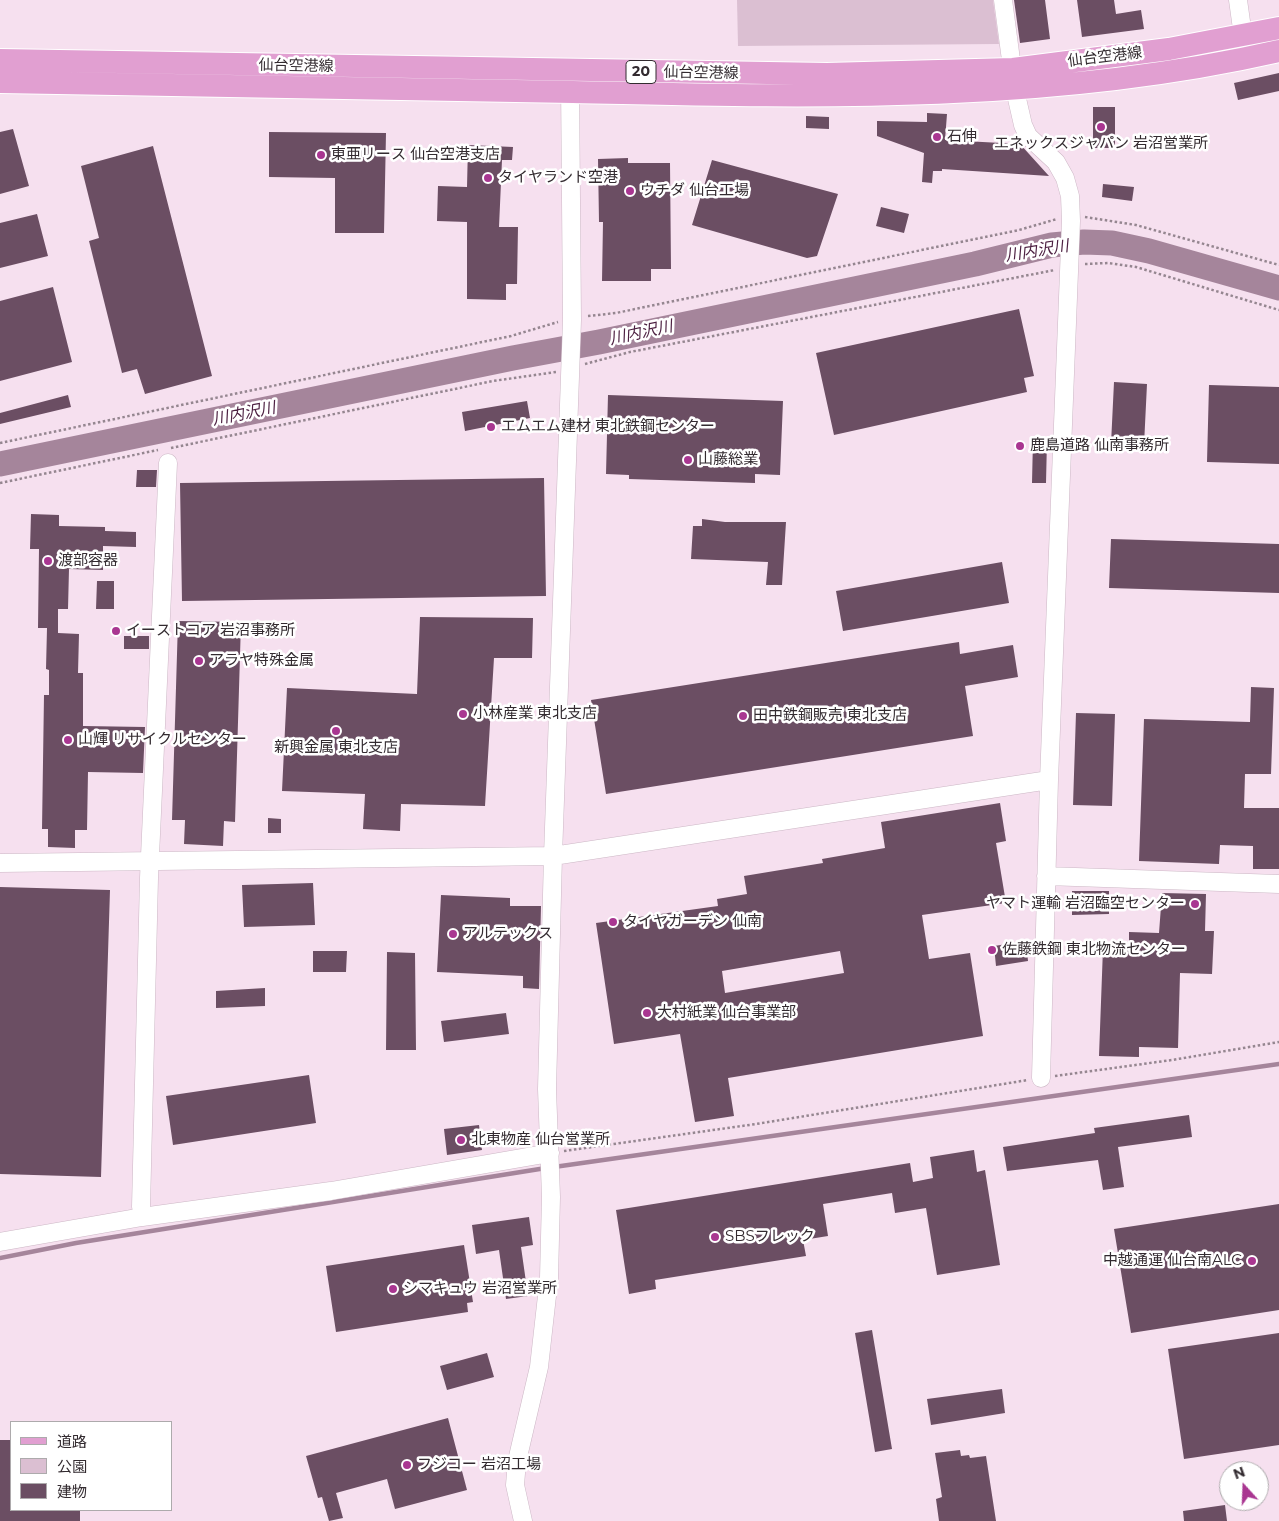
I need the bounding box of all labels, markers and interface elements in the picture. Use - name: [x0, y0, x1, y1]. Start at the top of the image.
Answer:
- street label: 仙台空港線: [1067, 43, 1143, 71]
- street label: 仙台空港線: [258, 56, 334, 76]
- road number: 20: [626, 61, 656, 84]
- street label: 仙台空港線: [663, 63, 739, 83]
- marker: エネックスジャパン 岩沼営業所: [1095, 121, 1107, 133]
- place label: 石伸: [947, 128, 977, 146]
- marker: 石伸: [931, 131, 943, 143]
- place label: エネックスジャパン 岩沼営業所: [994, 135, 1208, 153]
- place label: 東亜リース 仙台空港支店: [331, 146, 500, 164]
- marker: 東亜リース 仙台空港支店: [315, 149, 327, 161]
- place label: タイヤランド空港: [498, 169, 618, 187]
- marker: タイヤランド空港: [482, 172, 494, 184]
- place label: ウチダ 仙台工場: [640, 182, 749, 200]
- marker: ウチダ 仙台工場: [624, 185, 636, 197]
- water label: 川内沢川: [1004, 237, 1070, 265]
- water label: 川内沢川: [608, 317, 674, 349]
- water label: 川内沢川: [211, 398, 277, 430]
- place label: エムエム建材 東北鉄鋼センター: [501, 418, 715, 436]
- marker: エムエム建材 東北鉄鋼センター: [485, 421, 497, 433]
- place label: 鹿島道路 仙南事務所: [1030, 437, 1169, 455]
- marker: 鹿島道路 仙南事務所: [1014, 440, 1026, 452]
- place label: 山藤総業: [698, 451, 758, 469]
- marker: 山藤総業: [682, 454, 694, 466]
- place label: 渡部容器: [58, 552, 118, 570]
- marker: 渡部容器: [42, 555, 54, 567]
- place label: イーストコア 岩沼事務所: [126, 622, 295, 640]
- marker: イーストコア 岩沼事務所: [110, 625, 122, 637]
- place label: アラヤ特殊金属: [209, 652, 314, 670]
- marker: アラヤ特殊金属: [193, 655, 205, 667]
- place label: 小林産業 東北支店: [473, 705, 597, 723]
- place label: 田中鉄鋼販売 東北支店: [753, 707, 907, 725]
- marker: 小林産業 東北支店: [457, 708, 469, 720]
- marker: 田中鉄鋼販売 東北支店: [737, 710, 749, 722]
- marker: 新興金属 東北支店: [330, 725, 342, 737]
- place label: 山輝 リサイクルセンター: [78, 731, 247, 749]
- marker: 山輝 リサイクルセンター: [62, 734, 74, 746]
- place label: 新興金属 東北支店: [274, 739, 398, 757]
- place label: ヤマト運輸 岩沼臨空センター: [986, 895, 1185, 913]
- marker: ヤマト運輸 岩沼臨空センター: [1189, 898, 1201, 910]
- place label: タイヤガーデン 仙南: [623, 913, 762, 931]
- marker: タイヤガーデン 仙南: [607, 916, 619, 928]
- place label: アルテックス: [463, 925, 553, 943]
- marker: アルテックス: [447, 928, 459, 940]
- place label: 佐藤鉄鋼 東北物流センター: [1002, 941, 1186, 959]
- marker: 佐藤鉄鋼 東北物流センター: [986, 944, 998, 956]
- place label: 大村紙業 仙台事業部: [657, 1004, 796, 1022]
- marker: 大村紙業 仙台事業部: [641, 1007, 653, 1019]
- place label: 北東物産 仙台営業所: [471, 1131, 610, 1149]
- marker: 北東物産 仙台営業所: [455, 1134, 467, 1146]
- place label: SBSフレック: [725, 1228, 815, 1246]
- marker: SBSフレック: [709, 1231, 721, 1243]
- place label: 中越通運 仙台南ALC: [1103, 1252, 1242, 1270]
- marker: 中越通運 仙台南ALC: [1246, 1255, 1258, 1267]
- place label: シマキュウ 岩沼営業所: [403, 1280, 557, 1298]
- marker: シマキュウ 岩沼営業所: [387, 1283, 399, 1295]
- legend: [10, 1421, 172, 1511]
- text: 道路: [57, 1432, 87, 1451]
- place label: フジコー 岩沼工場: [417, 1456, 541, 1474]
- text: 公園: [57, 1457, 87, 1476]
- marker: フジコー 岩沼工場: [401, 1459, 413, 1471]
- north arrow: [1219, 1461, 1269, 1511]
- text: N: [1231, 1462, 1248, 1483]
- text: 建物: [57, 1482, 87, 1501]

